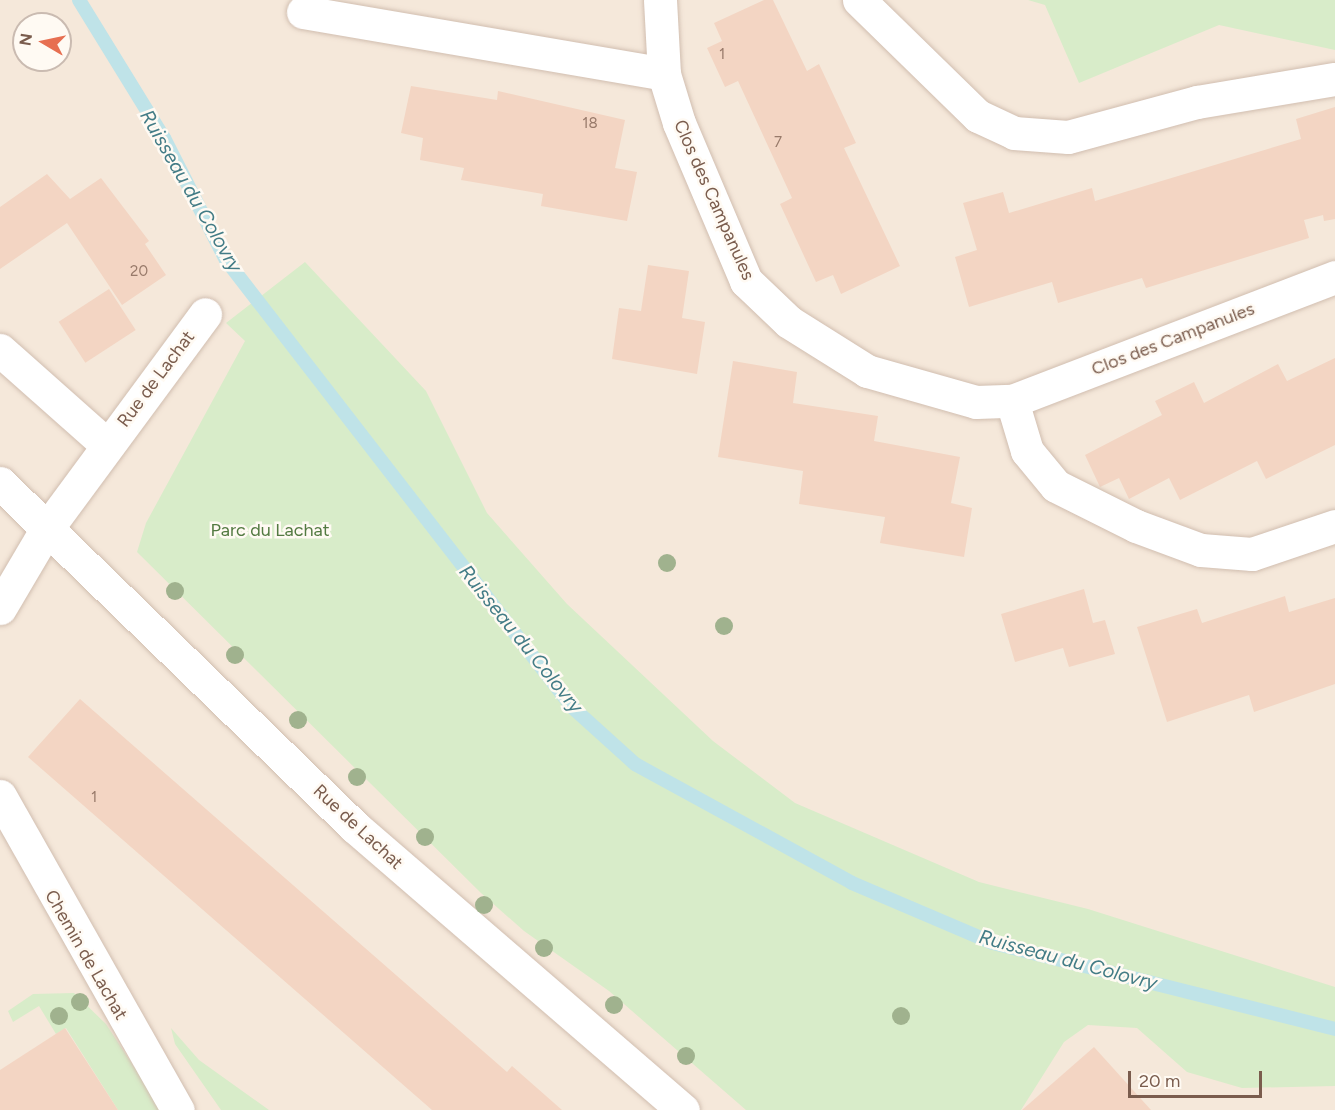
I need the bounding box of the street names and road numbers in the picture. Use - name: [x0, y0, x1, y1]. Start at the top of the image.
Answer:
- street label: Clos des Campanules: [669, 117, 759, 283]
- street label: Clos des Campanules: [1088, 298, 1258, 380]
- street label: Rue de Lachat: [113, 327, 199, 431]
- street label: Rue de Lachat: [309, 780, 407, 874]
- street label: Chemin de Lachat: [40, 886, 132, 1024]

